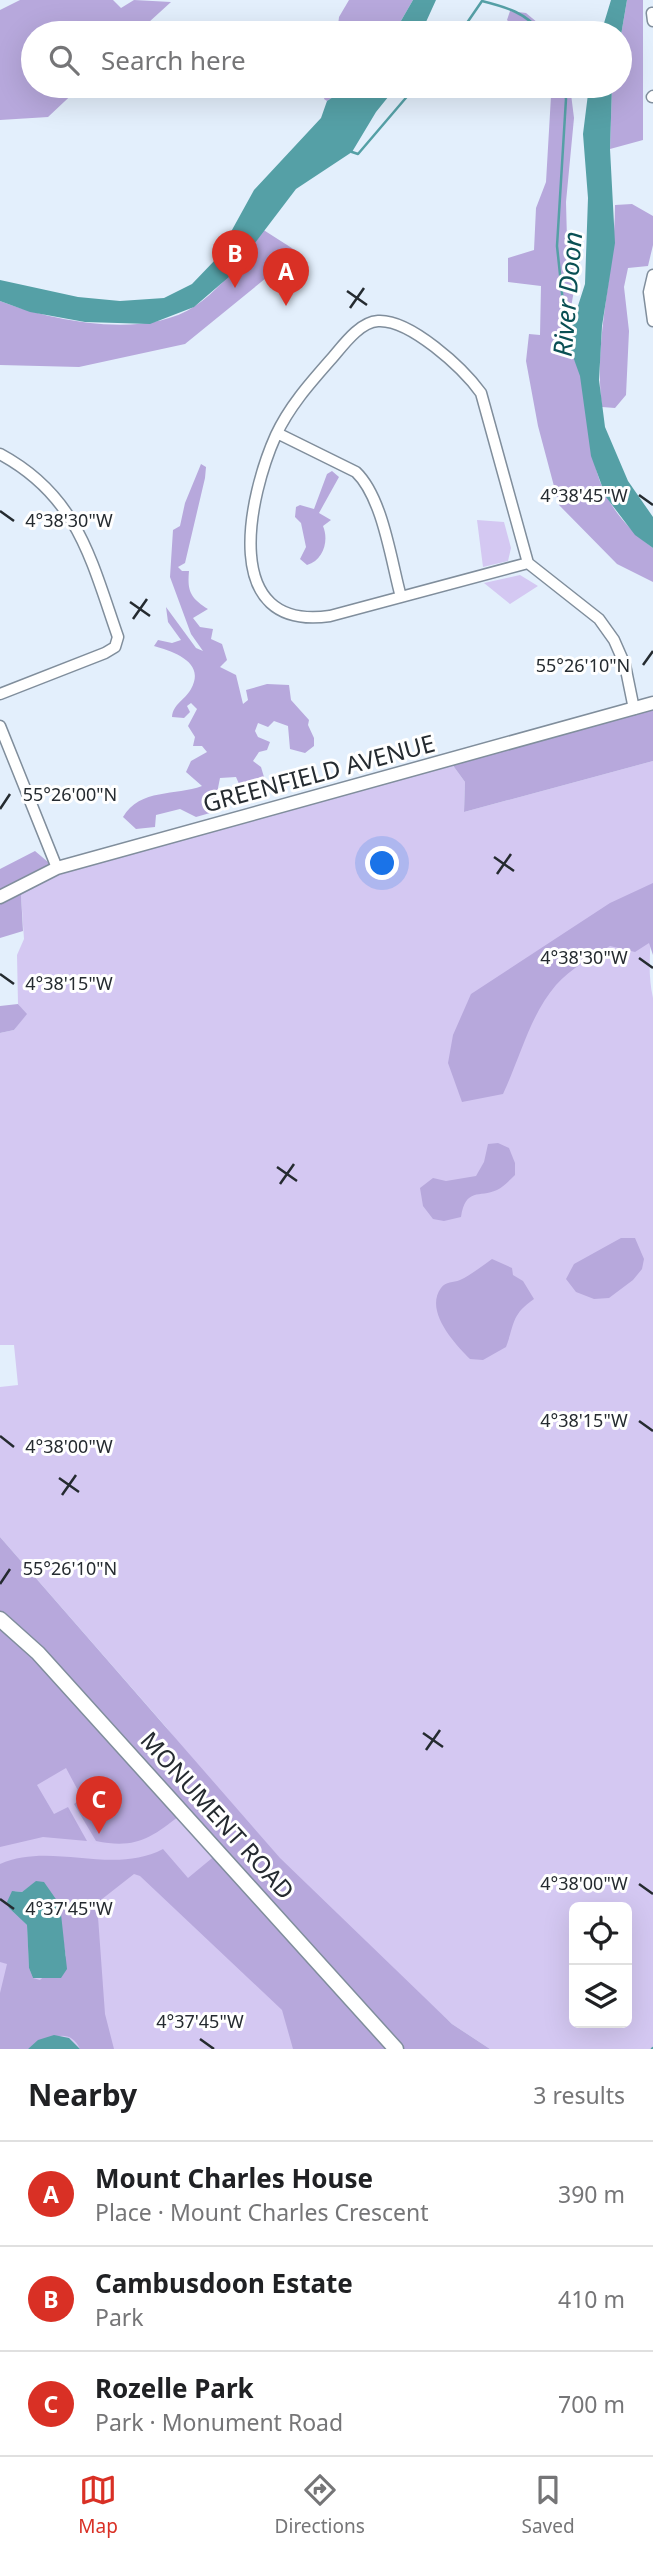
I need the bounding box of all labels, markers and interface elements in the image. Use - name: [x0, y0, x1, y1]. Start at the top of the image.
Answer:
- search box: [21, 21, 632, 98]
- icon: search: [45, 41, 83, 79]
- text: Search here: [101, 42, 246, 78]
- pin: B: [212, 230, 258, 288]
- water label: River Doon: [544, 230, 590, 358]
- pin: A: [263, 248, 309, 306]
- text: 4°38'45"W: [540, 483, 628, 507]
- text: 4°38'30"W: [25, 508, 113, 532]
- text: 55°26'10"N: [536, 653, 630, 677]
- street label: GREENFIELD AVENUE: [199, 726, 438, 819]
- text: 55°26'00"N: [23, 782, 117, 806]
- your location: [365, 846, 399, 880]
- text: 4°38'30"W: [540, 945, 628, 969]
- text: 4°38'15"W: [25, 971, 113, 995]
- text: 4°38'15"W: [540, 1408, 628, 1432]
- text: 4°38'00"W: [25, 1434, 113, 1458]
- text: 55°26'10"N: [23, 1556, 117, 1580]
- street label: MONUMENT ROAD: [134, 1724, 302, 1906]
- pin: C: [76, 1776, 122, 1834]
- text: 4°38'00"W: [540, 1871, 628, 1895]
- text: 4°37'45"W: [25, 1896, 113, 1920]
- map controls: [569, 1902, 632, 2028]
- button: locate: [569, 1902, 632, 1965]
- button: layers: [569, 1965, 632, 2028]
- text: 4°37'45"W: [156, 2009, 244, 2033]
- text: Nearby: [28, 2074, 137, 2115]
- text: 3 results: [533, 2079, 625, 2111]
- text: Mount Charles House: [95, 2160, 373, 2196]
- text: A: [43, 2178, 59, 2210]
- text: 390 m: [558, 2178, 625, 2210]
- text: Place · Mount Charles Crescent: [95, 2196, 429, 2228]
- text: Cambusdoon Estate: [95, 2265, 353, 2301]
- text: B: [43, 2283, 59, 2315]
- text: 410 m: [558, 2283, 625, 2315]
- text: Park: [95, 2301, 144, 2333]
- text: Rozelle Park: [95, 2370, 254, 2406]
- text: C: [44, 2388, 58, 2420]
- text: 700 m: [558, 2388, 625, 2420]
- text: Park · Monument Road: [95, 2406, 343, 2438]
- tab: Map: [78, 2471, 118, 2539]
- tab: Directions: [275, 2471, 365, 2539]
- tab: Saved: [521, 2471, 575, 2539]

